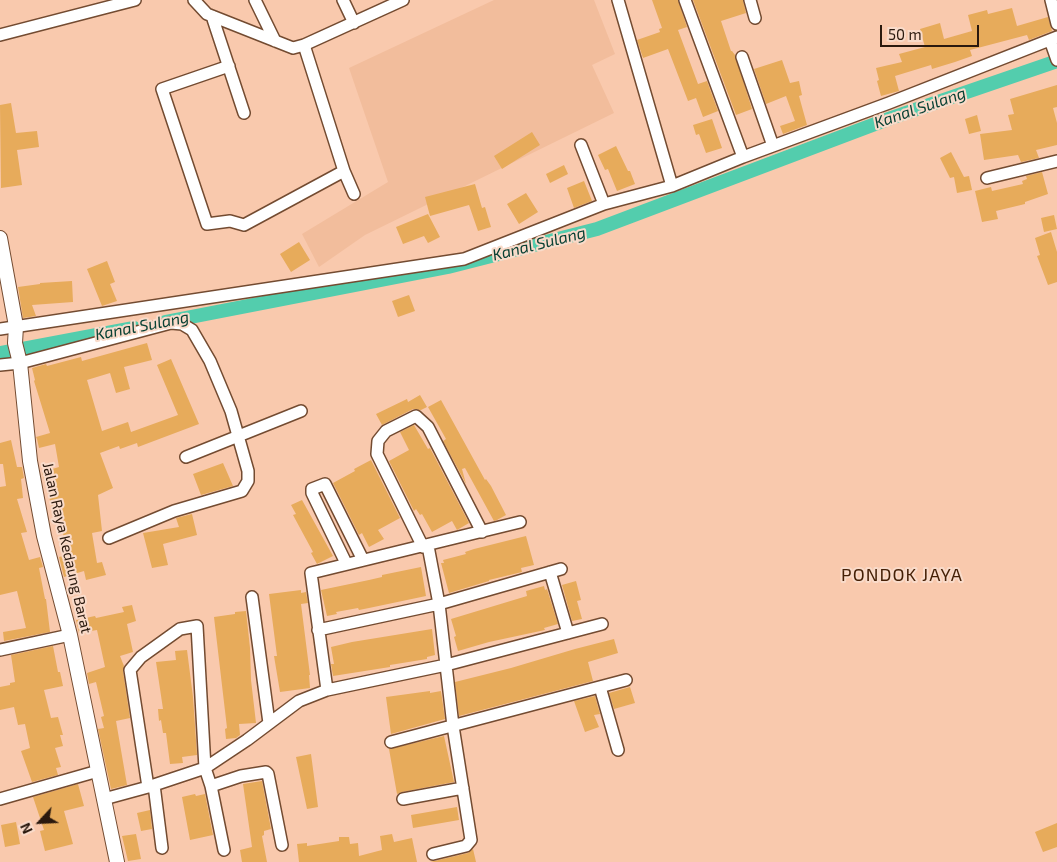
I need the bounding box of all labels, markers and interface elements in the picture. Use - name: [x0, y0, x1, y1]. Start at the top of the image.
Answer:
- scale bar: [882, 15, 981, 47]
- text: 50 m: [888, 25, 922, 43]
- water label: Kanal Sulang: [872, 83, 968, 133]
- water label: Kanal Sulang: [490, 223, 588, 265]
- water label: Kanal Sulang: [93, 307, 191, 345]
- street label: Jalan Raya Kedaung Barat: [39, 461, 95, 635]
- district label: PONDOK JAYA: [840, 564, 964, 586]
- north arrow: [15, 797, 65, 847]
- text: N: [16, 820, 36, 837]

